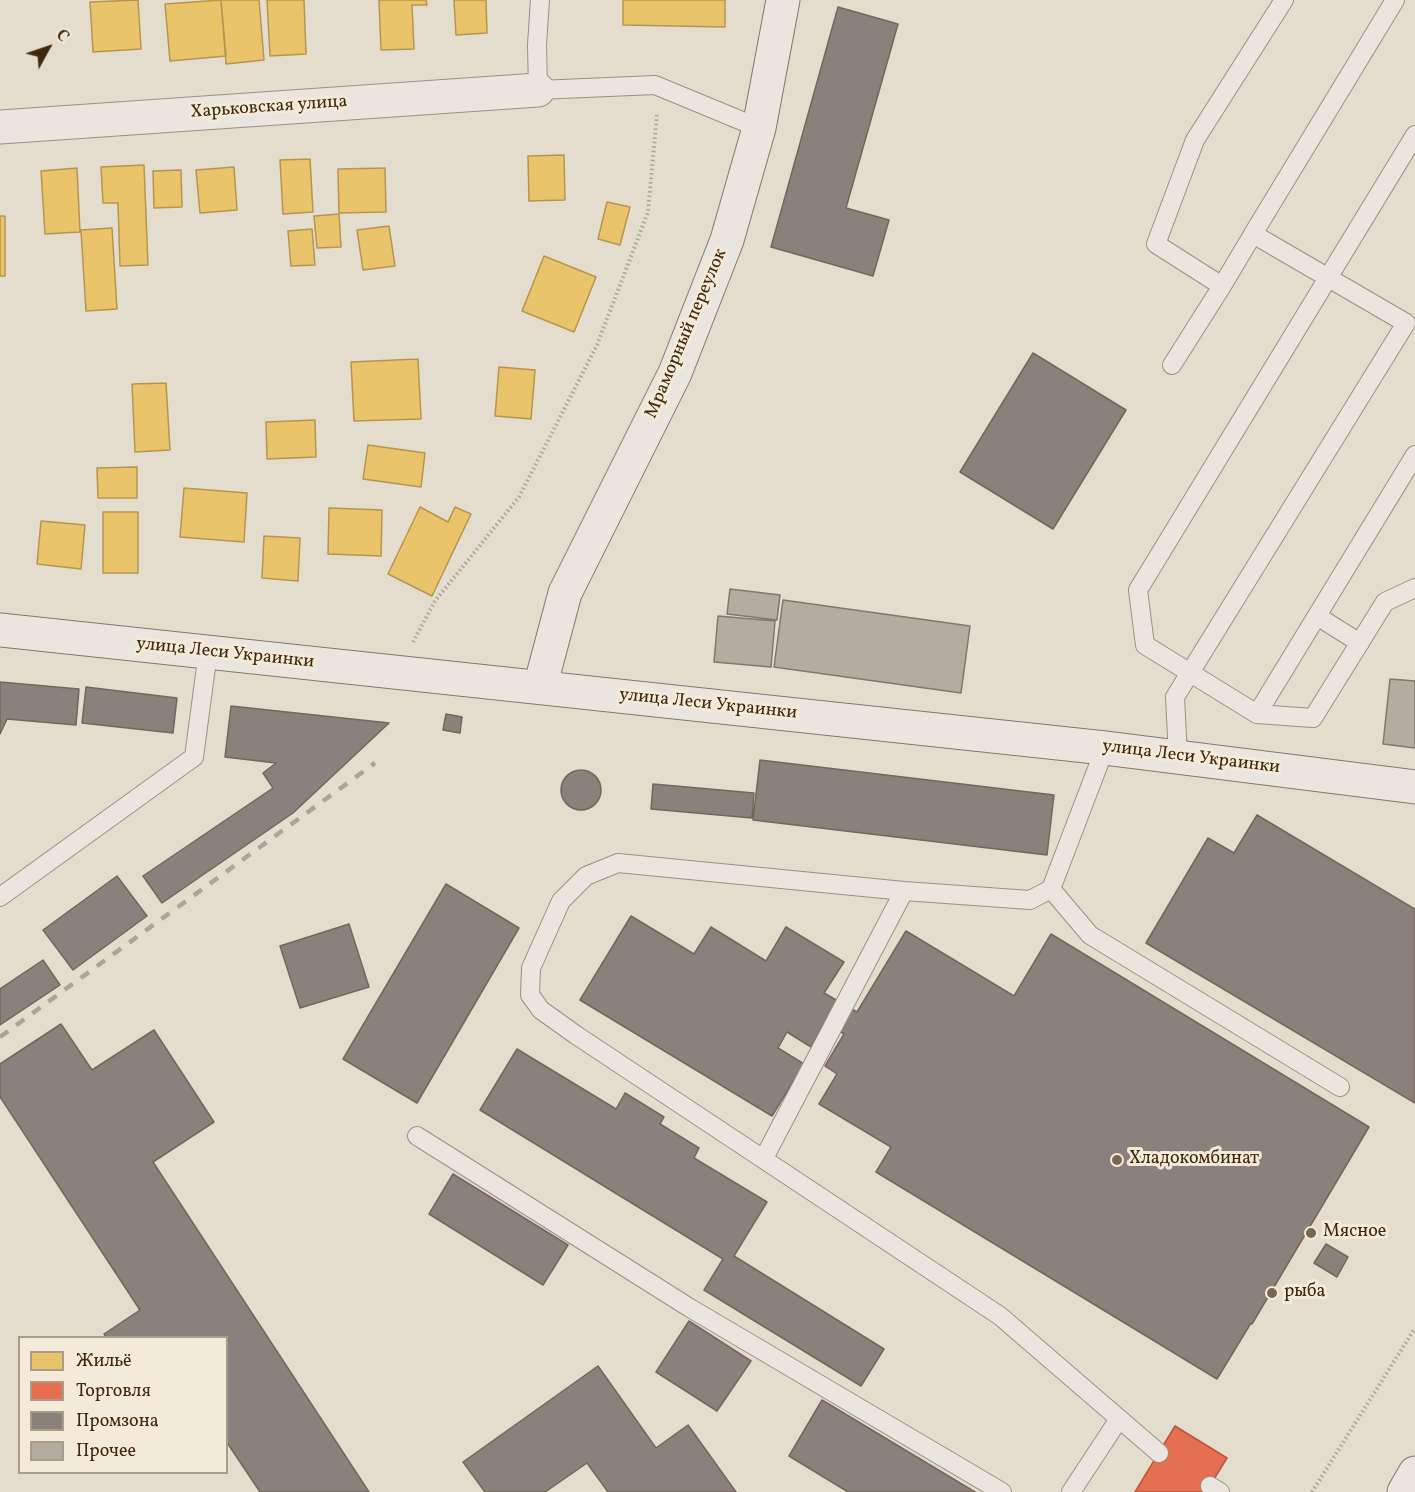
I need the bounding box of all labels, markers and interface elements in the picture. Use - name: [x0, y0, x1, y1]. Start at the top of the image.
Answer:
- north arrow: [18, 18, 78, 78]
- text: С: [50, 25, 74, 47]
- street label: Харьковская улица: [190, 92, 348, 124]
- street label: Мраморный переулок: [641, 246, 733, 422]
- street label: улица Леси Украинки: [135, 634, 315, 674]
- street label: улица Леси Украинки: [618, 685, 798, 725]
- street label: улица Леси Украинки: [1101, 736, 1281, 780]
- place label: Хладокомбинат: [1129, 1149, 1259, 1171]
- marker: Хладокомбинат: [1110, 1153, 1124, 1167]
- place label: Мясное: [1323, 1222, 1386, 1244]
- marker: Мясное: [1304, 1226, 1318, 1240]
- place label: рыба: [1284, 1282, 1326, 1304]
- marker: рыба: [1265, 1286, 1279, 1300]
- legend: [18, 1336, 228, 1474]
- text: Жильё: [76, 1349, 132, 1374]
- text: Торговля: [76, 1379, 151, 1404]
- text: Промзона: [76, 1409, 159, 1434]
- text: Прочее: [76, 1439, 136, 1464]

